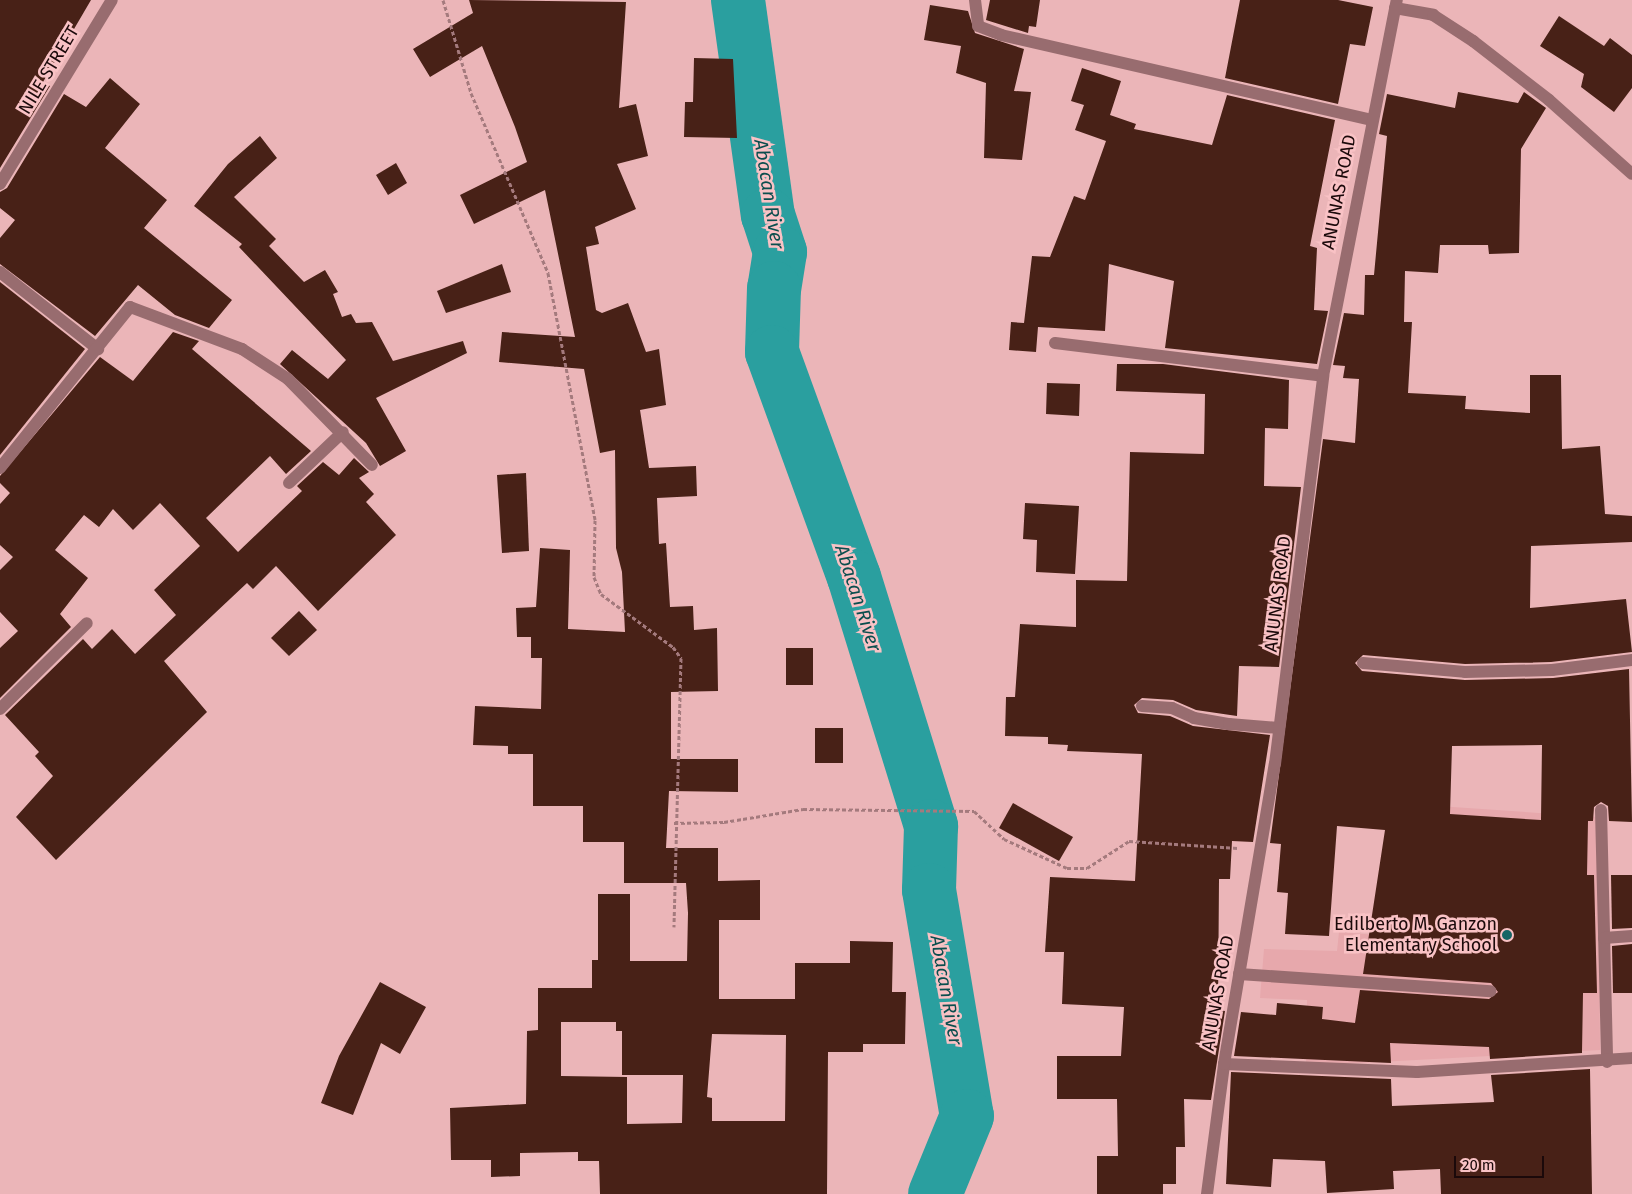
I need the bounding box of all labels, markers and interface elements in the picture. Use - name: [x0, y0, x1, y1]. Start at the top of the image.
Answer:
- street label: NILE STREET: [14, 22, 84, 118]
- street label: ANUNAS ROAD: [1317, 133, 1361, 251]
- water label: Abacan River: [749, 137, 789, 251]
- street label: ANUNAS ROAD: [1260, 535, 1296, 653]
- water label: Abacan River: [830, 542, 886, 654]
- place label: Edilberto M. Ganzon Elementary School: [1334, 914, 1497, 956]
- marker: Edilberto M. Ganzon Elementary School: [1501, 929, 1513, 941]
- water label: Abacan River: [925, 933, 967, 1047]
- street label: ANUNAS ROAD: [1197, 934, 1239, 1052]
- scale bar: [1457, 1146, 1547, 1178]
- text: 20 m: [1462, 1156, 1495, 1174]

